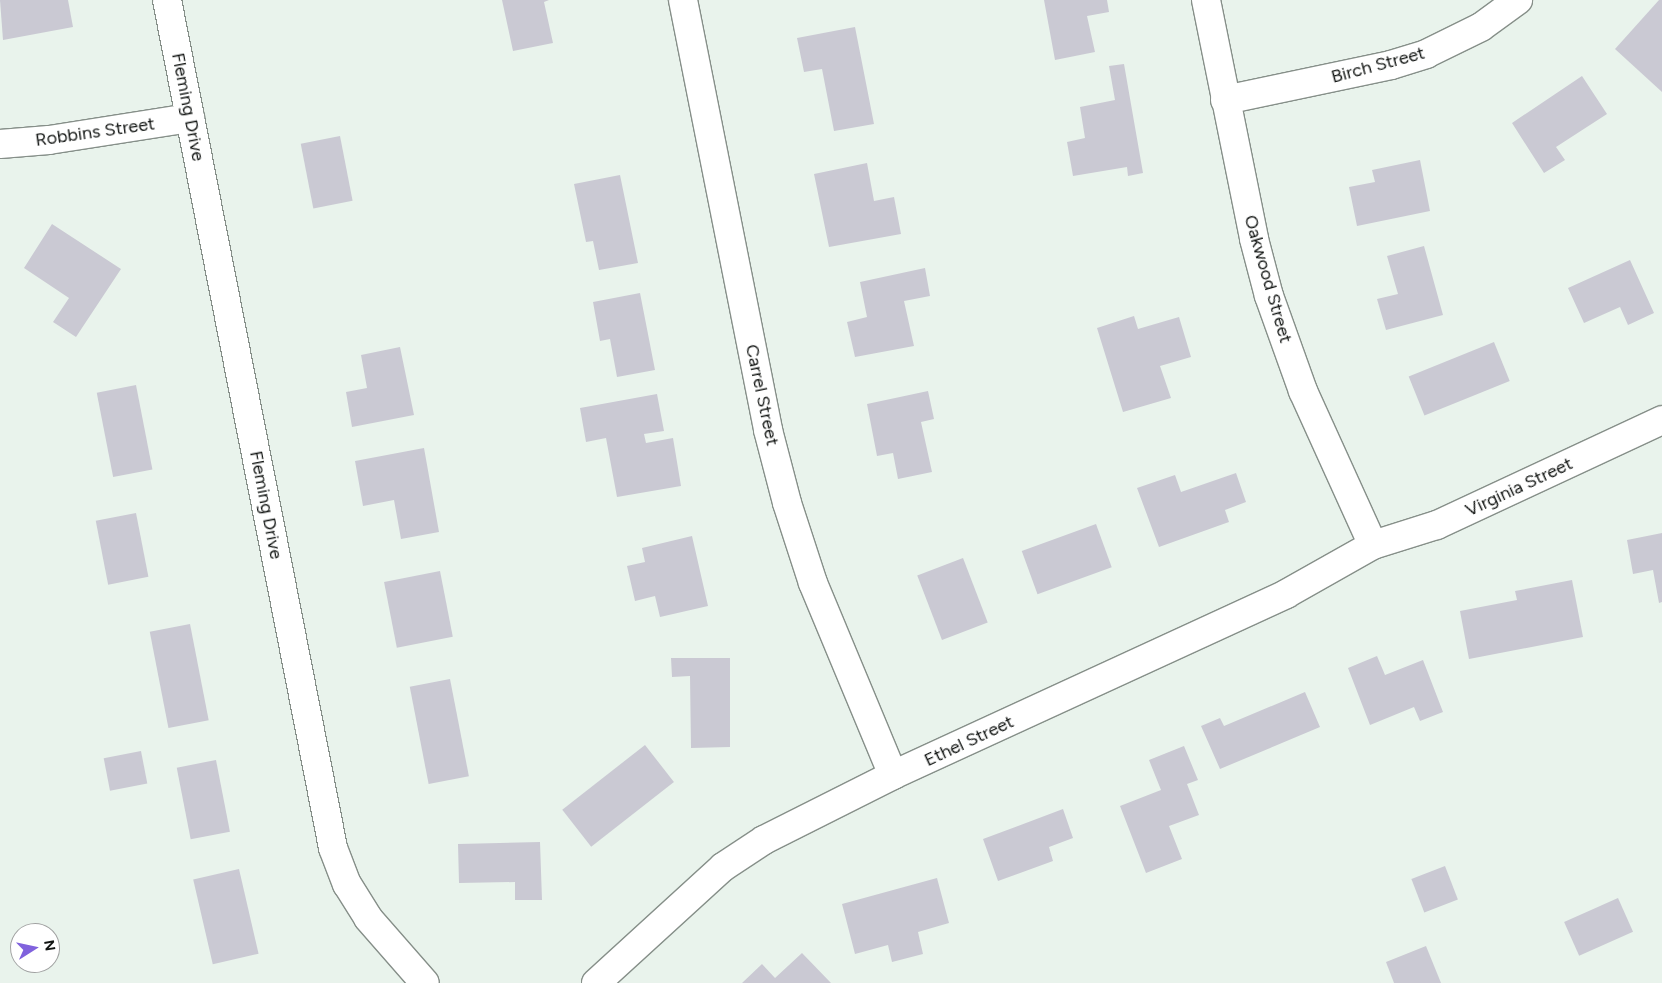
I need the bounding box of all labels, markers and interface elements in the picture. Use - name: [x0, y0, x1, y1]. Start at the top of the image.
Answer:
- street label: Birch Street: [1329, 42, 1427, 88]
- street label: Fleming Drive: [167, 51, 209, 163]
- street label: Robbins Street: [34, 113, 156, 151]
- street label: Oakwood Street: [1239, 213, 1297, 345]
- street label: Carrel Street: [741, 342, 783, 448]
- street label: Fleming Drive: [245, 449, 287, 561]
- street label: Virginia Street: [1462, 453, 1576, 521]
- street label: Ethel Street: [921, 711, 1017, 771]
- north arrow: [10, 923, 60, 973]
- text: N: [40, 939, 59, 952]

